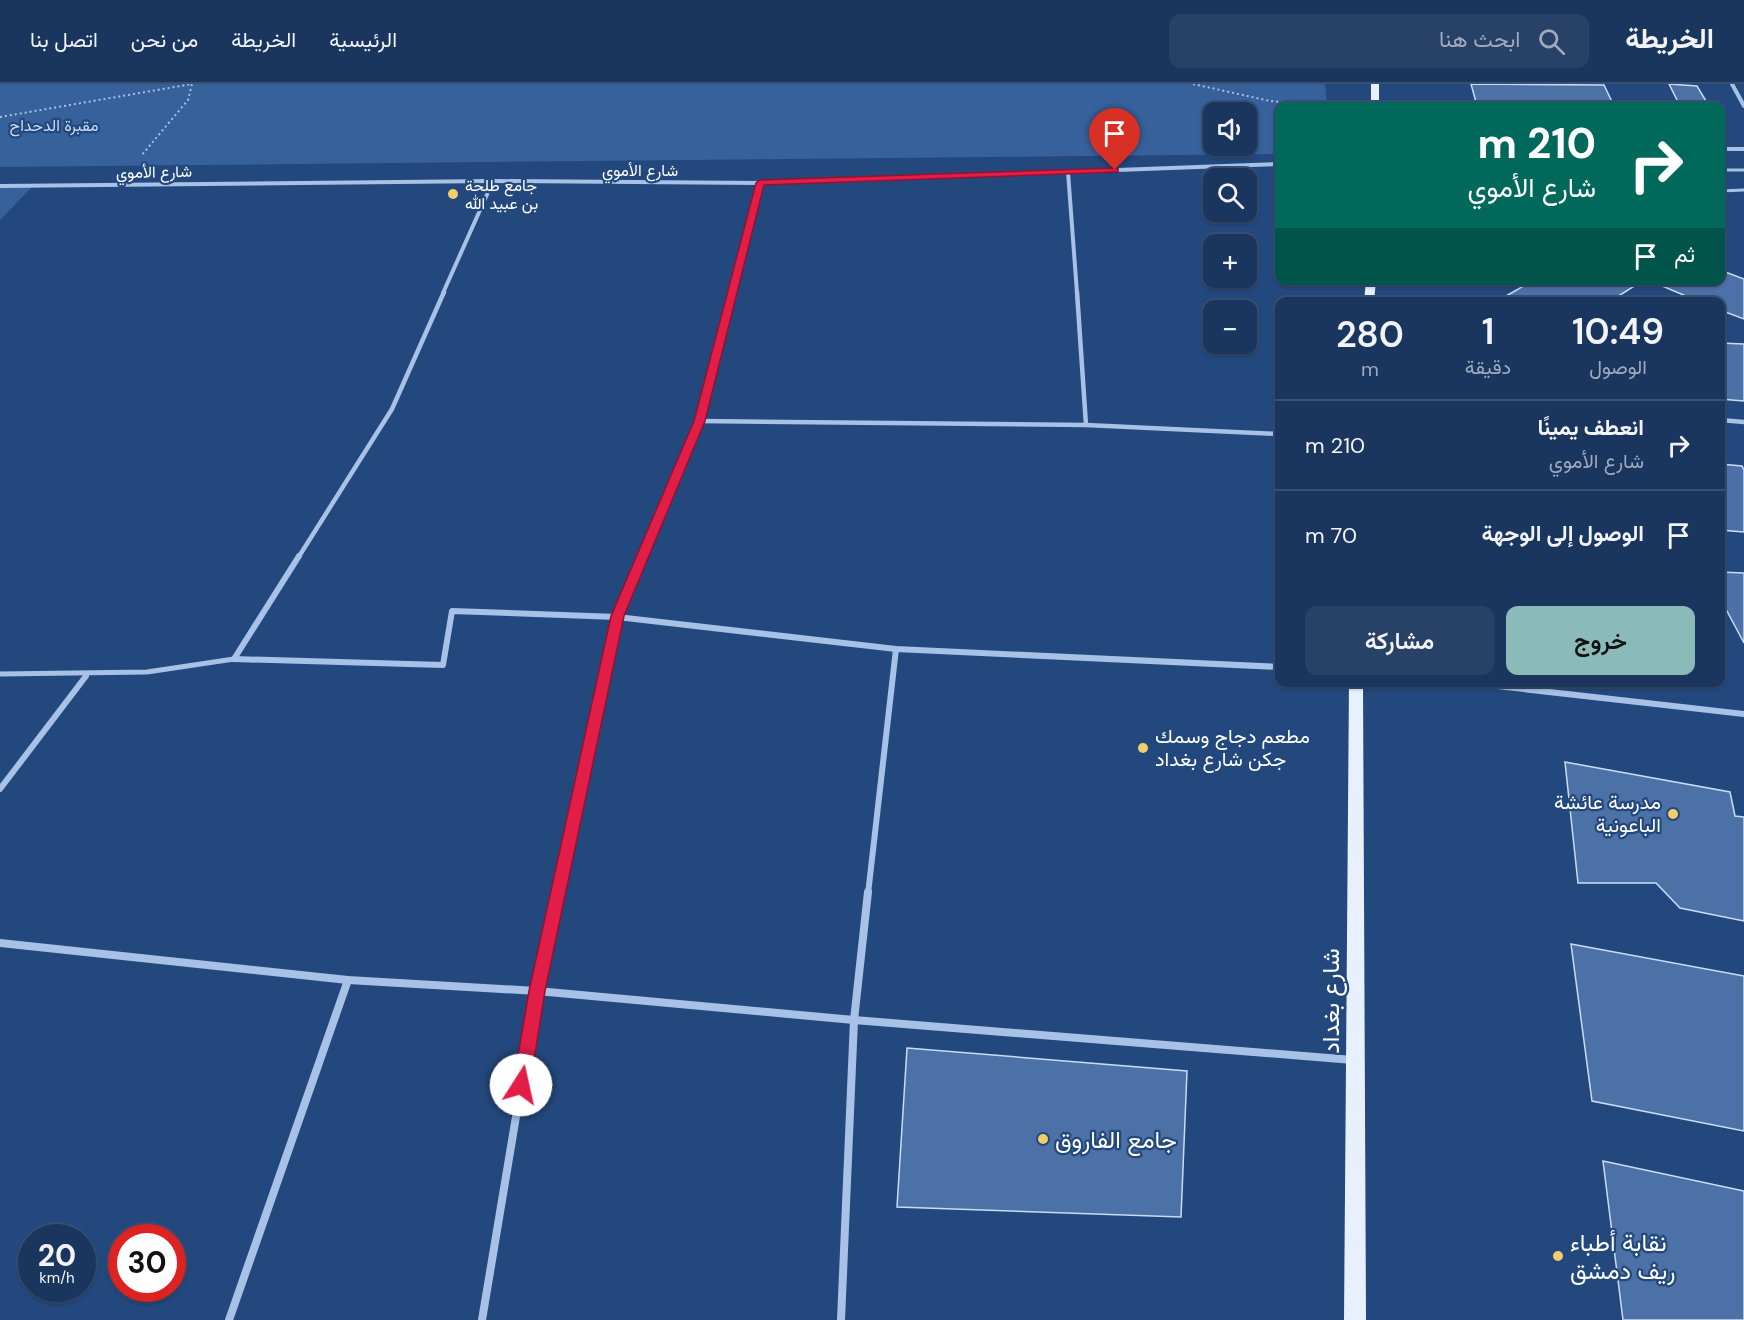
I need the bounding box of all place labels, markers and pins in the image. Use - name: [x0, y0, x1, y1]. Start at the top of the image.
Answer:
- pin: [1089, 108, 1140, 170]
- place label: جامع طلحة بن عبيد الله: [465, 175, 538, 214]
- marker: جامع طلحة بن عبيد الله: [446, 187, 460, 201]
- place label: مطعم دجاج وسمك جكن شارع بغداد: [1155, 723, 1310, 773]
- marker: مطعم دجاج وسمك جكن شارع بغداد: [1136, 741, 1150, 755]
- place label: مدرسة عائشة الباعونية: [1554, 789, 1661, 838]
- marker: مدرسة عائشة الباعونية: [1666, 807, 1680, 821]
- place label: جامع الفاروق: [1055, 1124, 1177, 1157]
- marker: جامع الفاروق: [1036, 1132, 1050, 1146]
- place label: نقابة أطباء ريف دمشق: [1570, 1227, 1675, 1286]
- marker: نقابة أطباء ريف دمشق: [1551, 1249, 1565, 1263]

